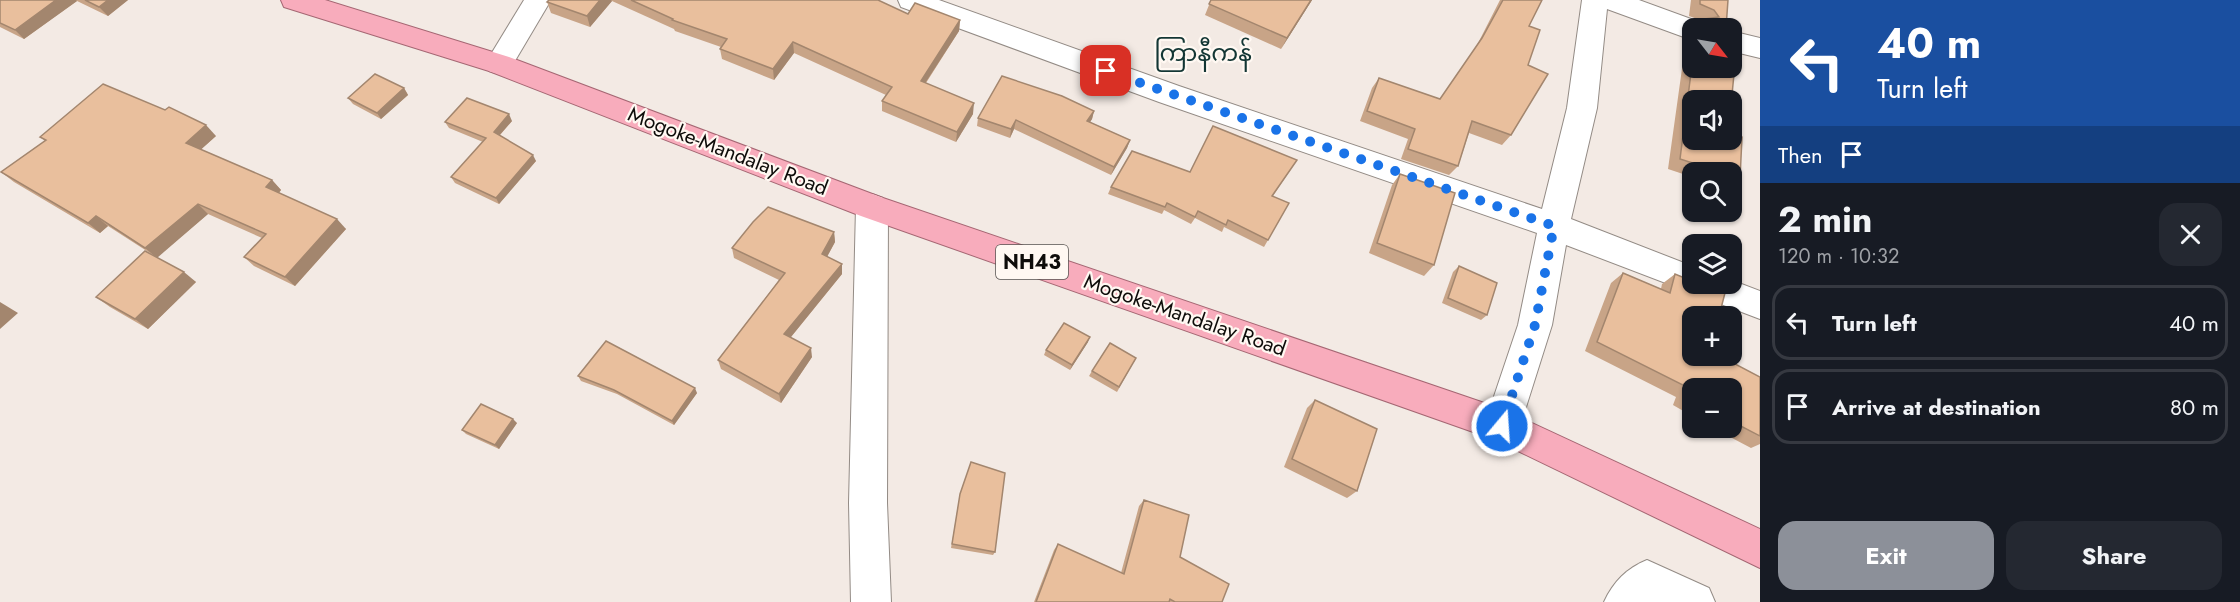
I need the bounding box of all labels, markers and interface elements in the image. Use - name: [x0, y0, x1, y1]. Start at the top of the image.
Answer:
- text: 40 m: [1877, 13, 1981, 74]
- north arrow: [1682, 18, 1742, 78]
- map controls: [1682, 18, 1742, 438]
- icon: left: [1778, 24, 1856, 102]
- district label: ကြာနီကန်: [1154, 35, 1252, 72]
- pin: [1080, 45, 1131, 96]
- icon: arrive: [1089, 54, 1122, 87]
- text: Turn left: [1877, 69, 1967, 108]
- button: sound: [1682, 90, 1742, 150]
- street label: Mogoke-Mandalay Road: [624, 99, 832, 203]
- icon: arrive: [1835, 138, 1868, 171]
- text: Then: [1778, 139, 1823, 171]
- button: search: [1682, 162, 1742, 222]
- text: 2 min: [1778, 193, 1873, 245]
- button: close: [2159, 203, 2222, 266]
- button: layers: [1682, 234, 1742, 294]
- text: 120 m · 10:32: [1778, 242, 1899, 271]
- road number: NH43: [996, 245, 1068, 279]
- street label: Mogoke-Mandalay Road: [1080, 266, 1290, 364]
- button: +: [1682, 306, 1742, 366]
- icon: left: [1781, 306, 1814, 339]
- text: Turn left: [1832, 307, 1917, 339]
- text: 40 m: [2169, 307, 2219, 339]
- button: −: [1682, 378, 1742, 438]
- icon: arrive: [1781, 390, 1814, 423]
- text: Arrive at destination: [1832, 391, 2041, 423]
- text: 80 m: [2170, 391, 2219, 423]
- position arrow: [1470, 394, 1534, 458]
- button: Exit: [1778, 521, 1994, 590]
- button: Share: [2006, 521, 2222, 590]

